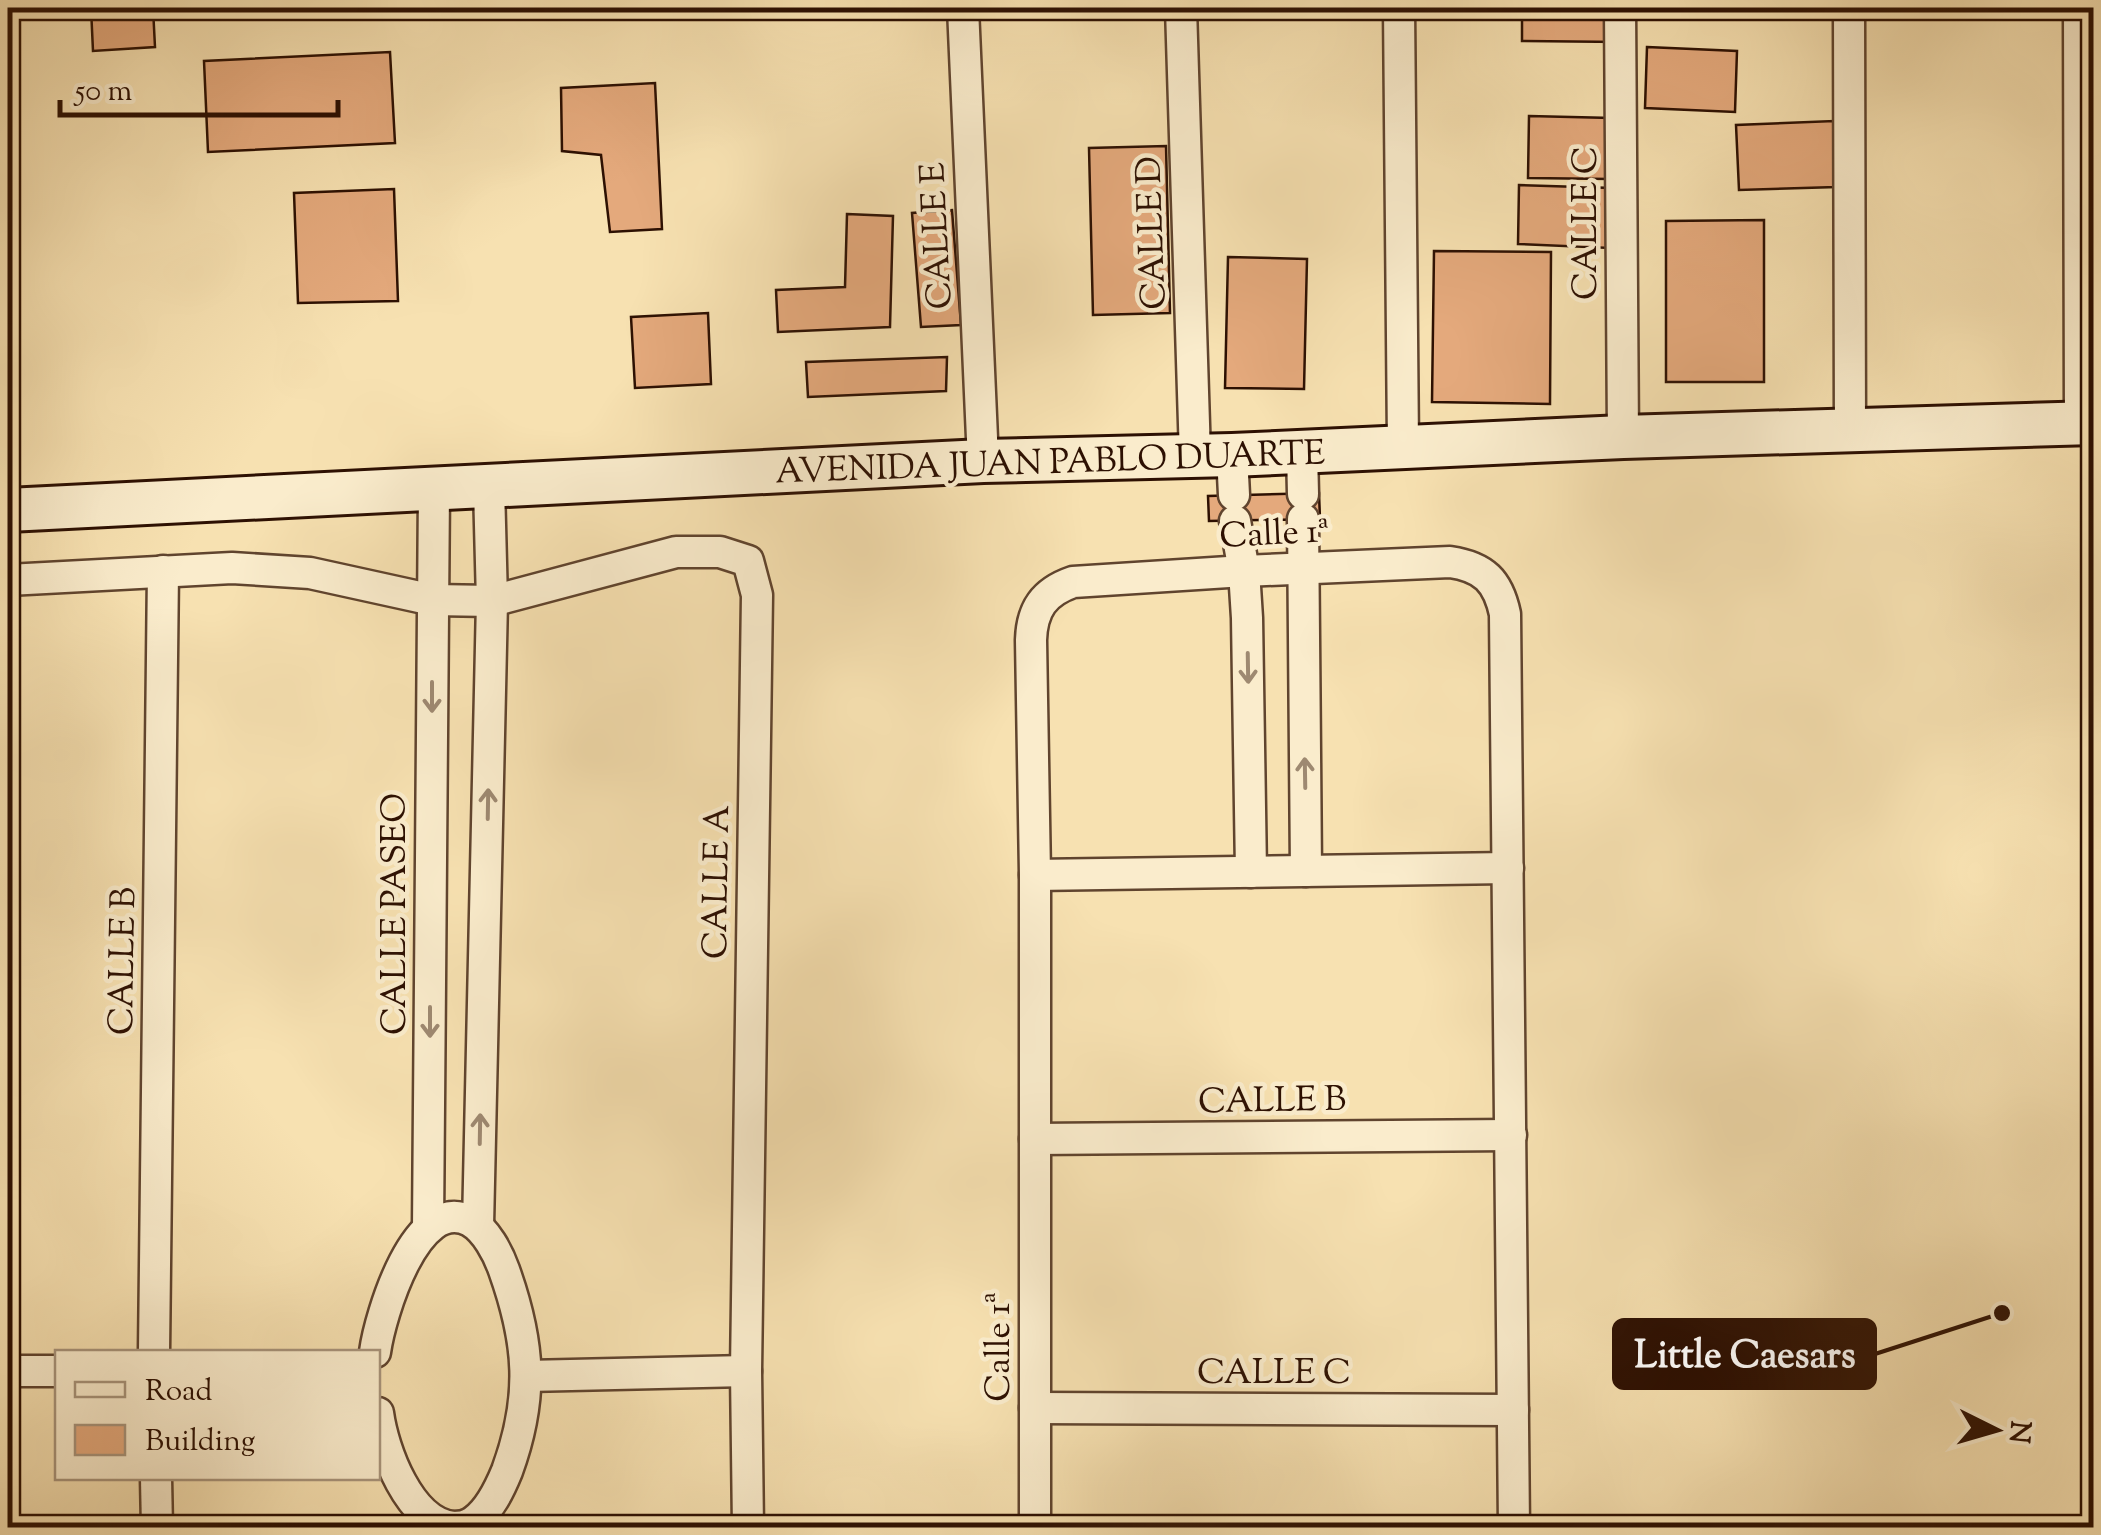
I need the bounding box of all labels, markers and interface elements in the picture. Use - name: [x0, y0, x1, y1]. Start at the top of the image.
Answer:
- scale bar: [60, 55, 338, 117]
- text: 50 m: [73, 71, 133, 114]
- street label: CALLE C: [1562, 146, 1613, 300]
- street label: CALLE D: [1125, 155, 1182, 311]
- street label: CALLE E: [909, 161, 968, 311]
- street label: AVENIDA JUAN PABLO DUARTE: [774, 429, 1326, 500]
- street label: Calle 1ª: [1218, 507, 1331, 564]
- one-way arrow: [1238, 652, 1257, 684]
- one-way arrow: [422, 680, 442, 713]
- one-way arrow: [1296, 758, 1314, 790]
- one-way arrow: [478, 788, 497, 820]
- street label: CALLE PASEO: [371, 793, 422, 1035]
- street label: CALLE A: [692, 804, 745, 960]
- street label: CALLE B: [98, 887, 151, 1035]
- one-way arrow: [420, 1006, 440, 1038]
- street label: CALLE B: [1198, 1076, 1346, 1129]
- one-way arrow: [471, 1113, 490, 1145]
- street label: Calle 1ª: [975, 1292, 1026, 1402]
- callout: Little Caesars: [1614, 1320, 1875, 1388]
- text: Little Caesars: [1634, 1331, 1856, 1385]
- street label: CALLE C: [1197, 1349, 1351, 1400]
- legend: [55, 1350, 380, 1480]
- text: Road: [145, 1371, 212, 1414]
- north arrow: [1946, 1380, 2046, 1480]
- text: N: [1997, 1419, 2039, 1445]
- text: Building: [145, 1421, 255, 1464]

